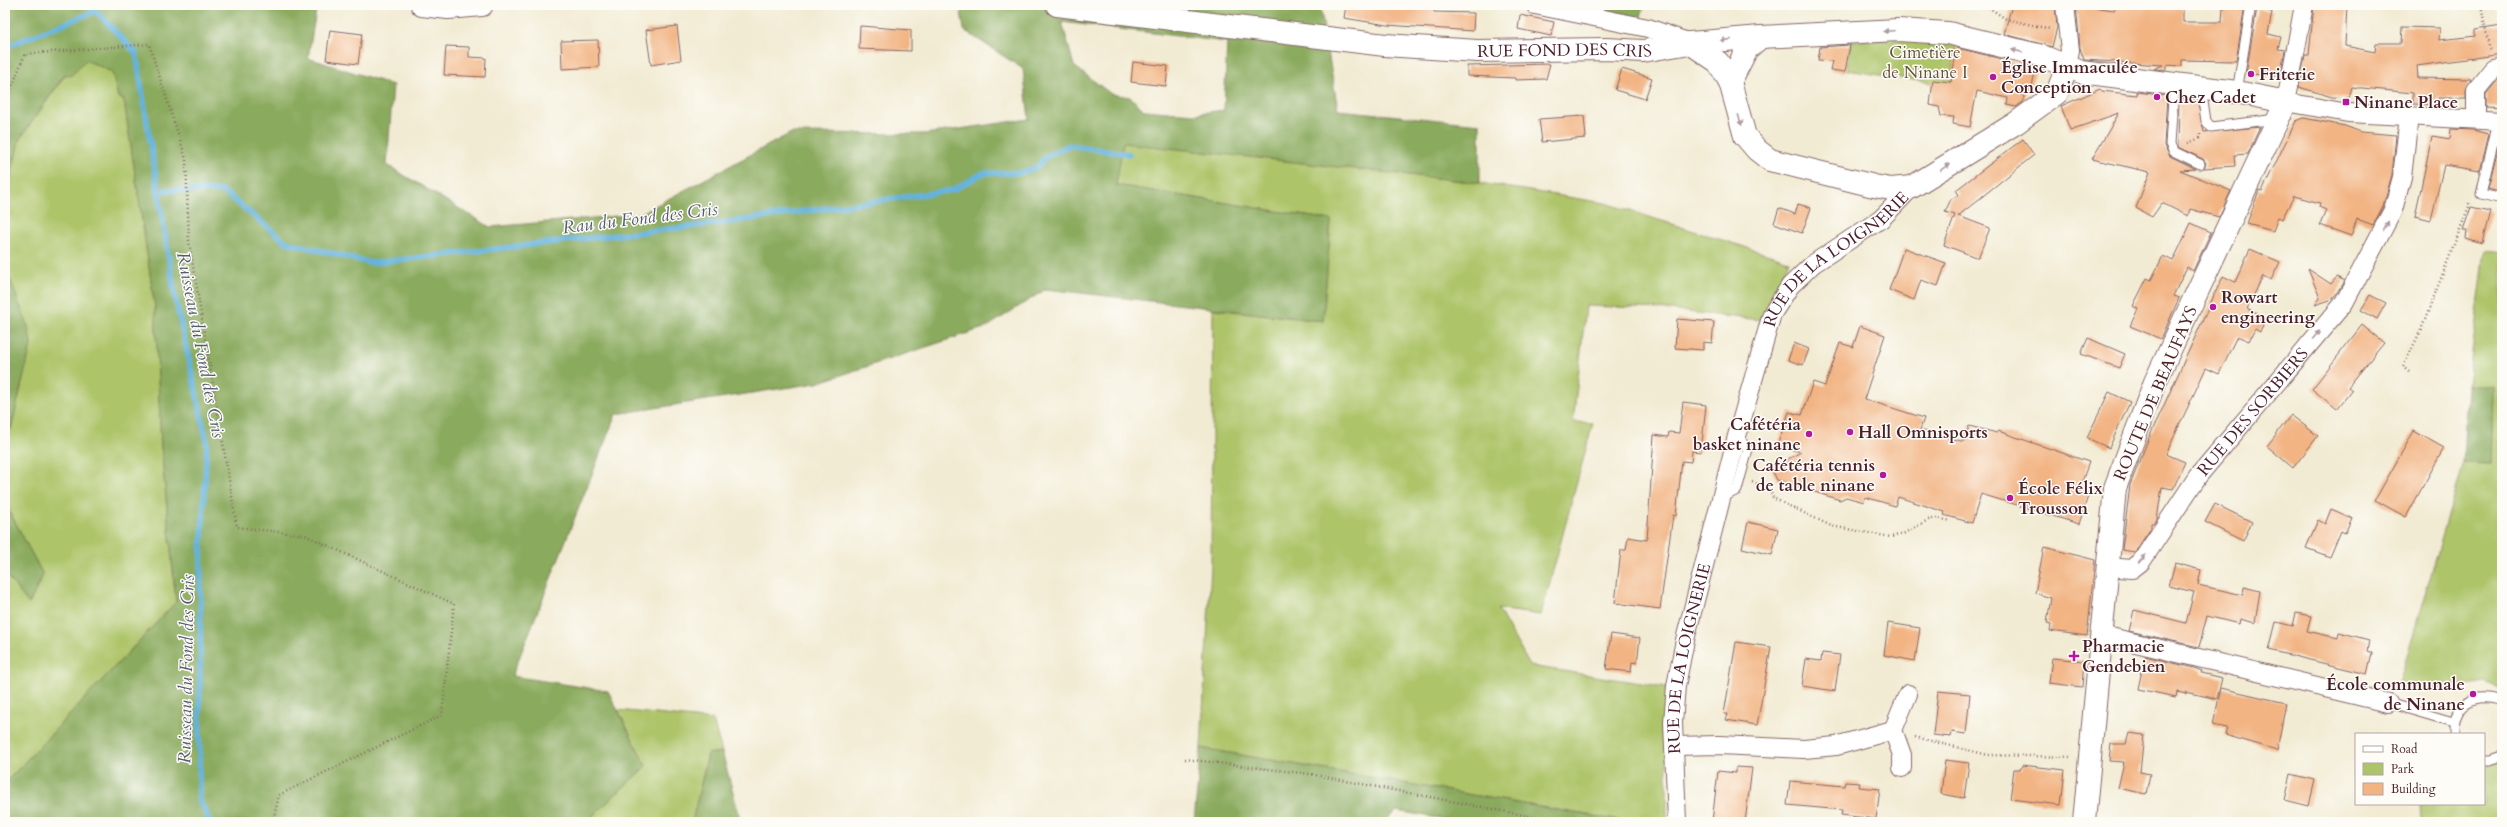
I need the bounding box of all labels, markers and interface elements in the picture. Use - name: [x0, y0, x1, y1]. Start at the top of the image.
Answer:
- one-way arrow: [1883, 27, 1895, 34]
- one-way arrow: [1720, 37, 1732, 44]
- street label: RUE FOND DES CRIS: [1477, 38, 1653, 63]
- park label: Cimetière de Ninane I: [1882, 41, 1968, 84]
- one-way arrow: [2011, 47, 2023, 53]
- place label: Église Immaculée Conception: [2001, 56, 2138, 99]
- place label: Friterie: [2259, 63, 2315, 86]
- marker: Friterie: [2246, 69, 2256, 79]
- marker: Église Immaculée Conception: [1988, 72, 1998, 82]
- place label: Chez Cadet: [2165, 86, 2256, 109]
- place label: Ninane Place: [2354, 91, 2458, 114]
- marker: Chez Cadet: [2152, 92, 2162, 102]
- marker: Ninane Place: [2341, 97, 2351, 107]
- one-way arrow: [1737, 114, 1743, 126]
- one-way arrow: [1940, 163, 1950, 171]
- street label: RUE DE LA LOIGNERIE: [1758, 186, 1914, 329]
- water label: Rau du Fond des Cris: [561, 197, 719, 240]
- one-way arrow: [2382, 220, 2389, 232]
- water label: Ruisseau du Fond des Cris: [170, 250, 231, 440]
- place label: Rowart engineering: [2221, 286, 2316, 329]
- street label: ROUTE DE BEAUFAYS: [2108, 302, 2203, 484]
- marker: Rowart engineering: [2208, 302, 2218, 312]
- one-way arrow: [2312, 330, 2321, 341]
- street label: RUE DES SORBIERS: [2192, 343, 2314, 481]
- place label: Cafétéria basket ninane: [1693, 413, 1802, 456]
- place label: Hall Omnisports: [1858, 421, 1988, 444]
- marker: Hall Omnisports: [1845, 427, 1855, 437]
- marker: Cafétéria basket ninane: [1804, 429, 1814, 439]
- place label: Cafétéria tennis de table ninane: [1752, 454, 1875, 497]
- marker: Cafétéria tennis de table ninane: [1878, 470, 1888, 480]
- place label: École Félix Trousson: [2018, 477, 2104, 520]
- marker: École Félix Trousson: [2005, 493, 2015, 503]
- one-way arrow: [2138, 554, 2147, 564]
- street label: RUE DE LA LOIGNERIE: [1662, 561, 1716, 755]
- water label: Ruisseau du Fond des Cris: [172, 574, 201, 764]
- place label: Pharmacie Gendebien: [2082, 635, 2165, 678]
- marker: Pharmacie Gendebien: [2069, 651, 2079, 661]
- place label: École communale de Ninane: [2326, 673, 2465, 716]
- marker: École communale de Ninane: [2468, 689, 2478, 699]
- legend: [2355, 733, 2485, 805]
- text: Road: [2391, 741, 2418, 757]
- text: Park: [2391, 761, 2415, 777]
- text: Building: [2391, 781, 2436, 797]

